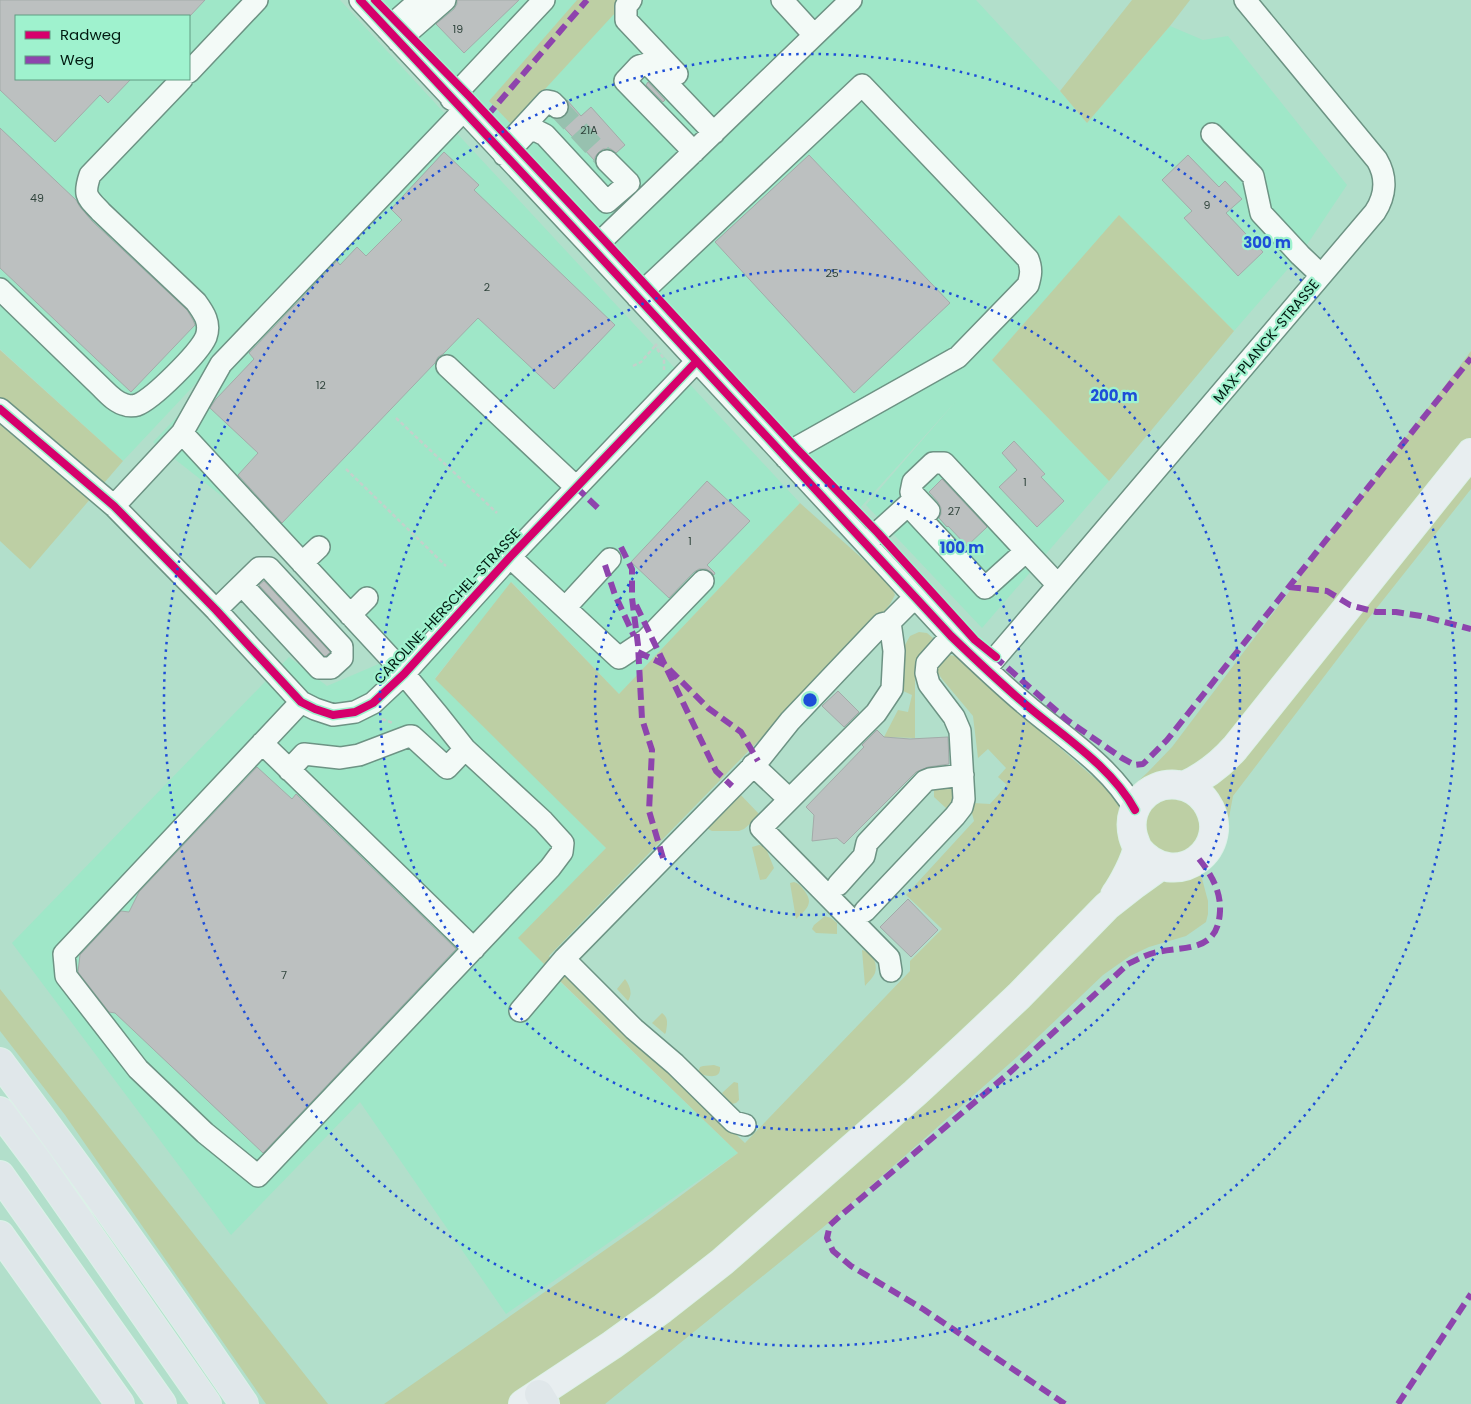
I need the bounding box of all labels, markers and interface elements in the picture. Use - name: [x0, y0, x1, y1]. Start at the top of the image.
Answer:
- legend: [15, 15, 190, 80]
- house number: 19: [453, 21, 463, 37]
- text: Radweg: [60, 24, 121, 45]
- text: Weg: [60, 49, 94, 70]
- house number: 21A: [580, 122, 598, 138]
- house number: 49: [30, 190, 44, 206]
- house number: 9: [1204, 197, 1211, 213]
- text: 300 m: [1243, 232, 1291, 253]
- house number: 25: [825, 265, 839, 281]
- street label: MAX-PLANCK-STRASSE: [1208, 275, 1324, 407]
- house number: 2: [484, 279, 490, 295]
- house number: 12: [316, 377, 326, 393]
- text: 200 m: [1090, 385, 1138, 406]
- house number: 1: [1023, 474, 1027, 490]
- house number: 27: [948, 503, 960, 519]
- street label: CAROLINE-HERSCHEL-STRASSE: [369, 524, 525, 688]
- house number: 1: [688, 533, 692, 549]
- text: 100 m: [940, 537, 984, 558]
- centre of rings: [801, 691, 819, 709]
- house number: 7: [281, 967, 287, 983]

